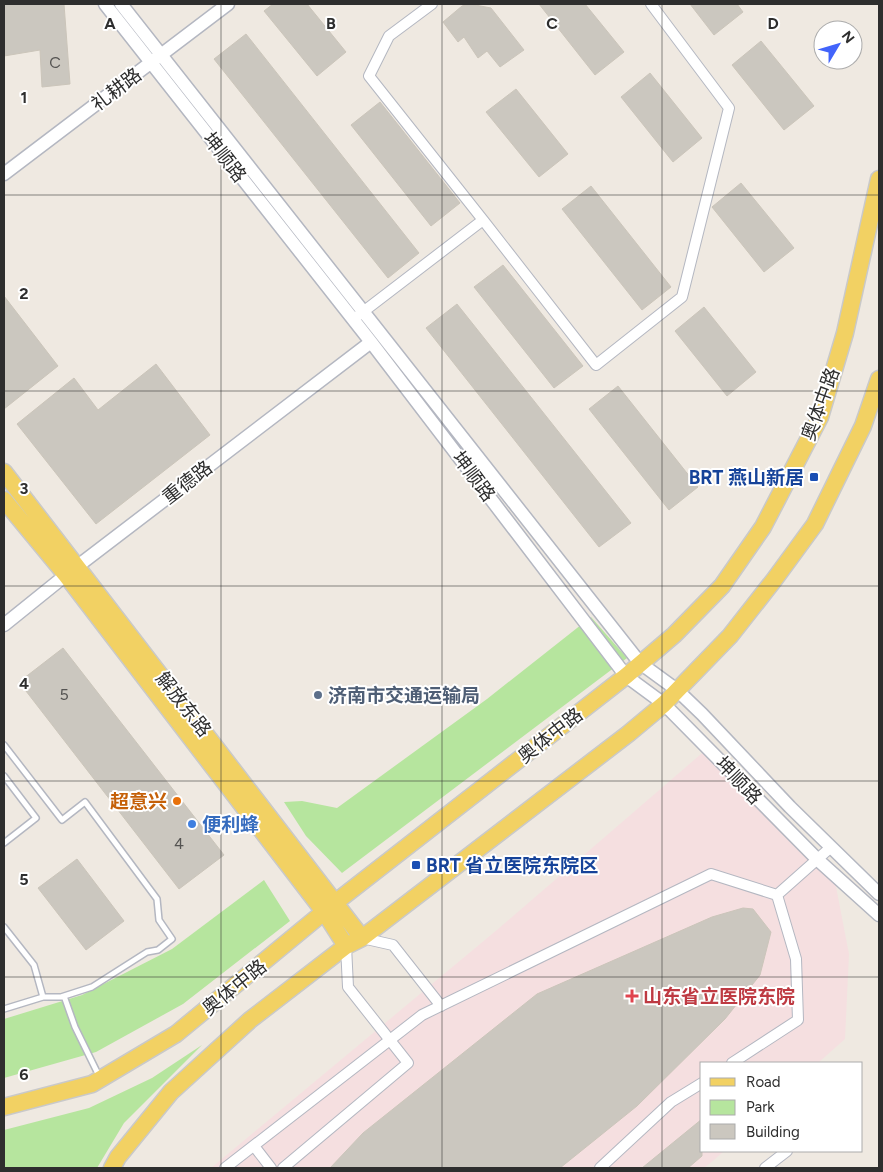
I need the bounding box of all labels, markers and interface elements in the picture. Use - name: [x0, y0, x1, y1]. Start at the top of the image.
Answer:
- text: A: [104, 14, 116, 33]
- text: B: [326, 14, 336, 33]
- text: C: [546, 14, 558, 33]
- text: D: [767, 14, 779, 33]
- north arrow: [813, 20, 863, 70]
- text: N: [838, 28, 858, 47]
- house number: C: [49, 53, 61, 72]
- street label: 礼耕路: [87, 63, 146, 116]
- text: 1: [21, 88, 27, 107]
- street label: 坤顺路: [198, 128, 251, 187]
- text: 2: [19, 284, 29, 303]
- street label: 奥体中路: [797, 365, 844, 444]
- street label: 坤顺路: [447, 447, 500, 506]
- street label: 重德路: [158, 456, 217, 509]
- place label: BRT 燕山新居: [689, 466, 804, 489]
- marker: BRT 燕山新居: [808, 471, 820, 483]
- text: 3: [20, 479, 29, 498]
- street label: 解放东路: [151, 667, 216, 741]
- text: 4: [19, 674, 29, 693]
- place label: 济南市交通运输局: [328, 684, 480, 707]
- house number: 5: [59, 685, 69, 704]
- marker: 济南市交通运输局: [312, 689, 324, 701]
- street label: 奥体中路: [513, 703, 587, 768]
- street label: 坤顺路: [711, 752, 767, 809]
- place label: 超意兴: [110, 790, 167, 813]
- marker: 超意兴: [171, 795, 183, 807]
- place label: 便利蜂: [202, 813, 259, 836]
- marker: 便利蜂: [186, 818, 198, 830]
- house number: 4: [174, 834, 184, 853]
- place label: BRT 省立医院东院区: [426, 854, 598, 877]
- marker: BRT 省立医院东院区: [410, 859, 422, 871]
- text: 5: [19, 870, 29, 889]
- street label: 奥体中路: [198, 955, 271, 1020]
- place label: 山东省立医院东院: [643, 985, 795, 1008]
- marker: 山东省立医院东院: [625, 989, 639, 1003]
- legend: [700, 1062, 863, 1152]
- text: 6: [19, 1065, 29, 1084]
- text: Road: [746, 1073, 781, 1091]
- text: Park: [746, 1098, 775, 1116]
- text: Building: [746, 1123, 800, 1141]

